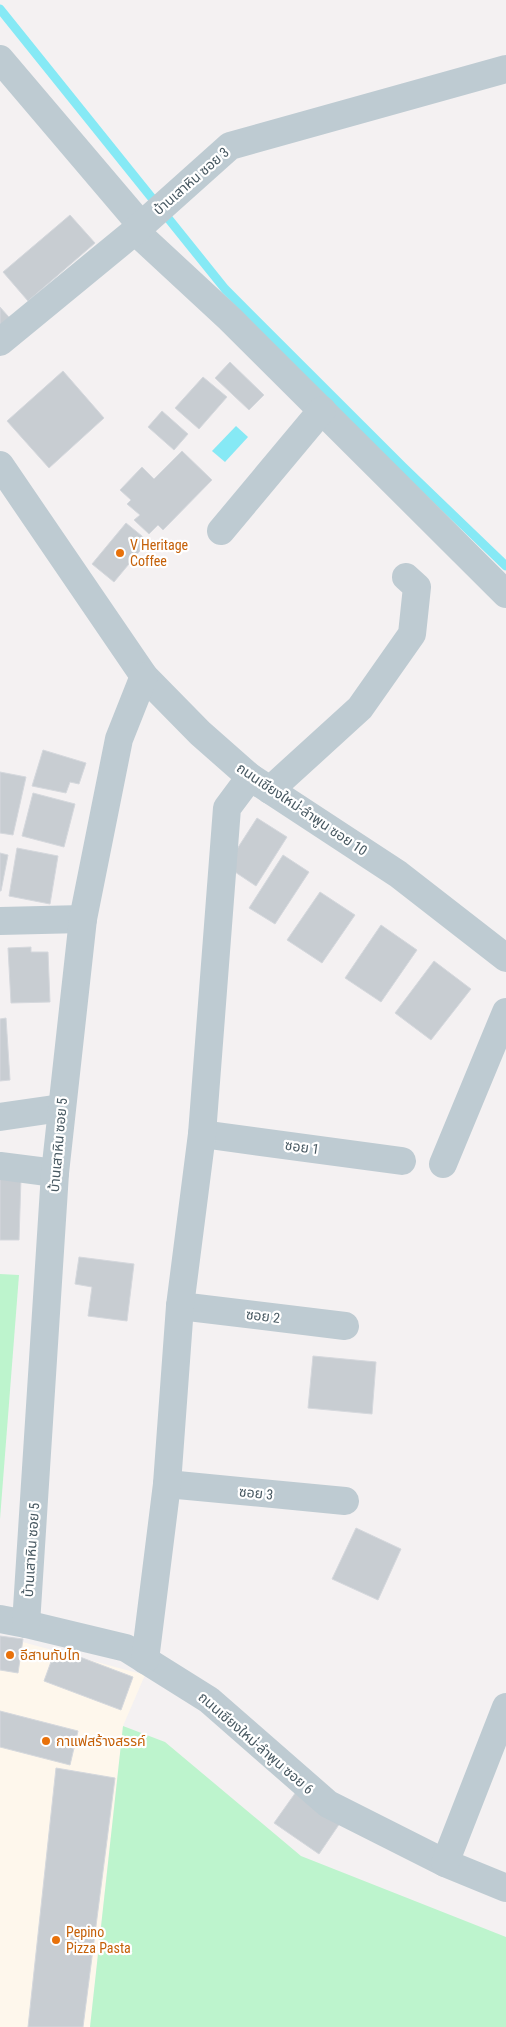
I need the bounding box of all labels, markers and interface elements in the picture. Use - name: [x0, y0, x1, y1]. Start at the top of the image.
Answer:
- street label: บ้านเสาหิน ซอย 3: [150, 144, 232, 218]
- place label: V Heritage Coffee: [130, 537, 189, 569]
- marker: V Heritage Coffee: [114, 547, 126, 559]
- street label: ถนนเชียงใหม่-ลำพูน ซอย 10: [233, 759, 370, 860]
- street label: บ้านเสาหิน ซอย 5: [46, 1097, 70, 1193]
- street label: ซอย 1: [284, 1137, 320, 1157]
- street label: ซอย 2: [245, 1306, 281, 1326]
- street label: ซอย 3: [238, 1483, 274, 1503]
- street label: บ้านเสาหิน ซอย 5: [20, 1502, 42, 1598]
- place label: อีสานทับไท: [20, 1647, 80, 1663]
- marker: อีสานทับไท: [4, 1649, 16, 1661]
- street label: ถนนเชียงใหม่-ลำพูน ซอย 6: [195, 1689, 317, 1798]
- place label: กาแฟสร้างสรรค์: [56, 1733, 146, 1749]
- marker: กาแฟสร้างสรรค์: [40, 1735, 52, 1747]
- place label: Pepino Pizza Pasta: [66, 1924, 131, 1956]
- marker: Pepino Pizza Pasta: [50, 1934, 62, 1946]

